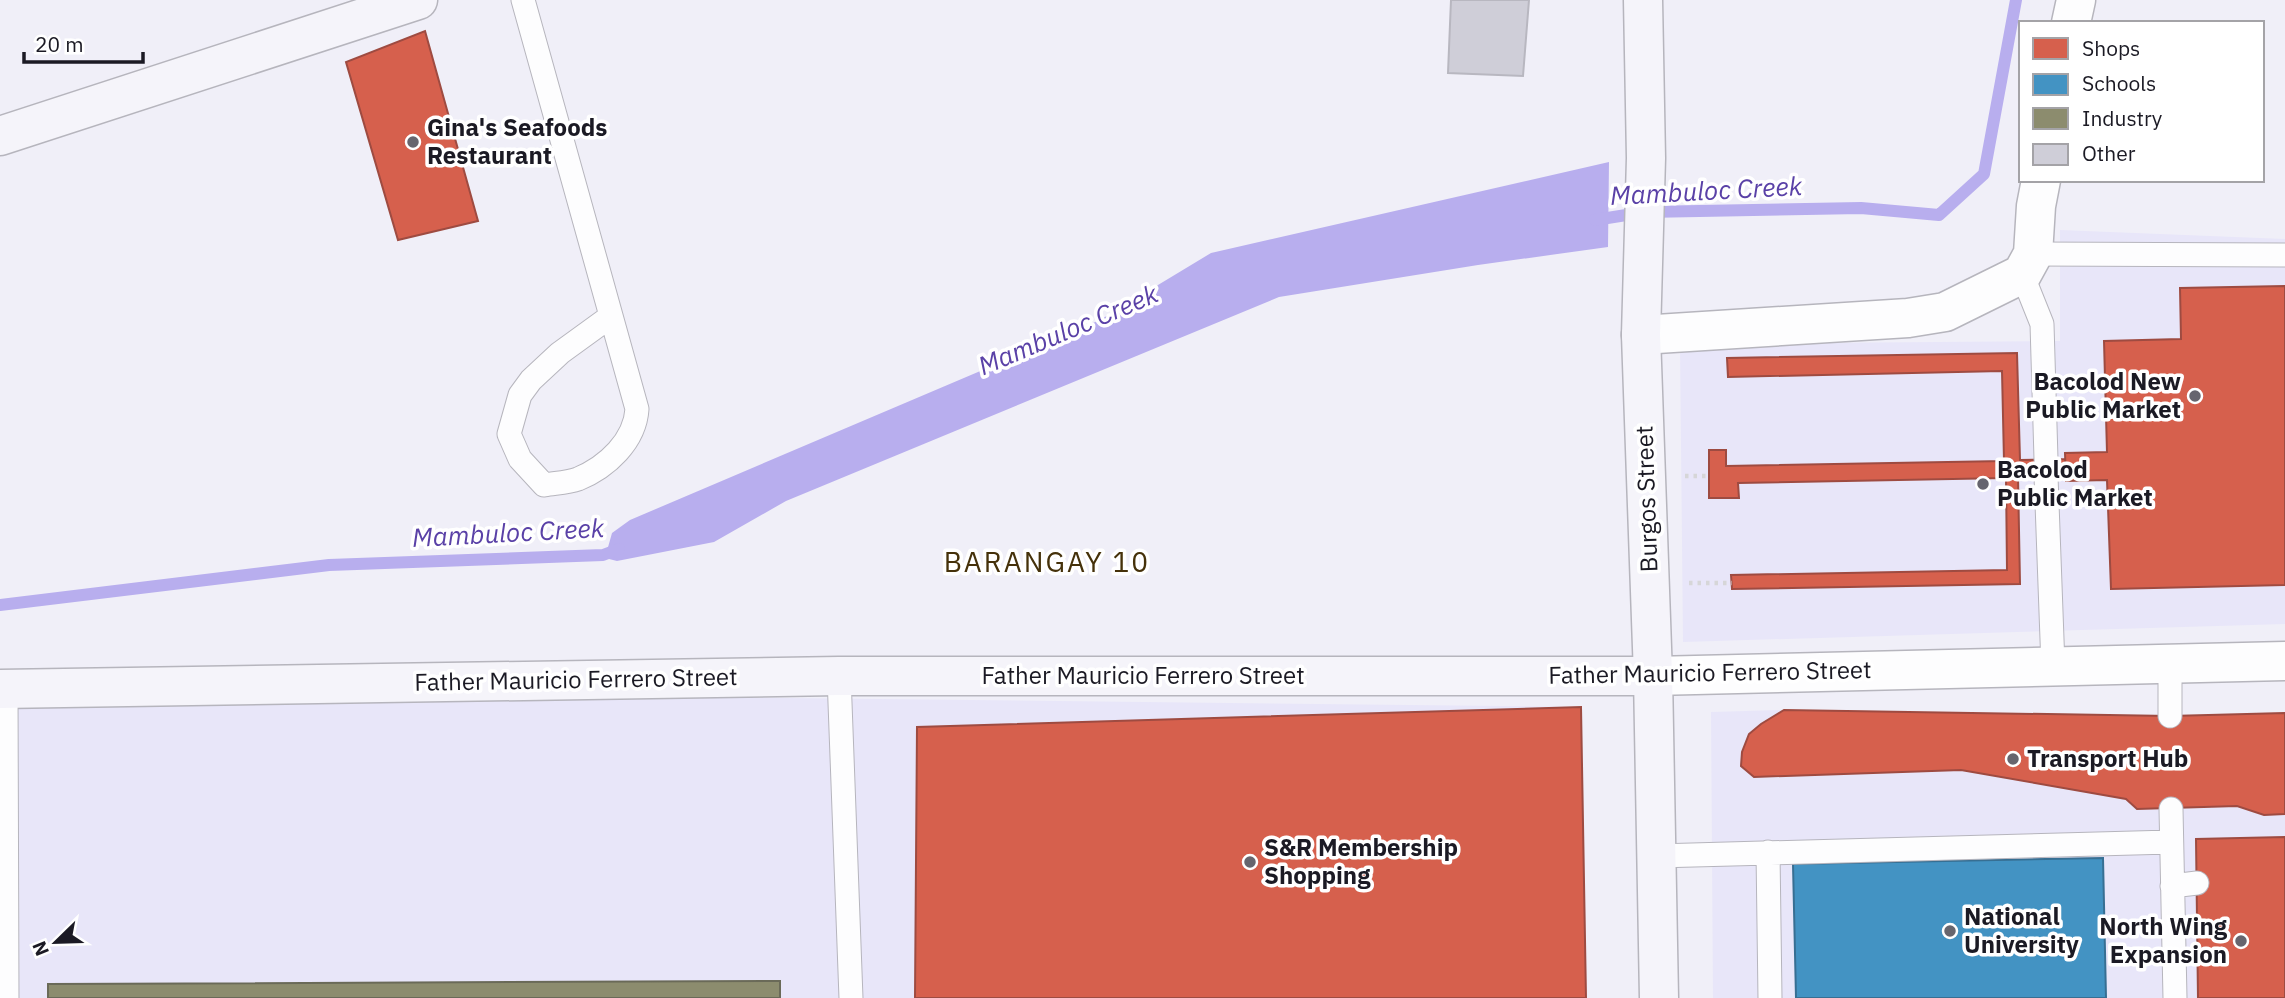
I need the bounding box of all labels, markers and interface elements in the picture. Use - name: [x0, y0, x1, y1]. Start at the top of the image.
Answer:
- scale bar: [24, 21, 144, 65]
- legend: [2019, 21, 2264, 182]
- text: 20 m: [35, 30, 84, 58]
- text: Shops: [2082, 34, 2140, 62]
- text: Schools: [2082, 69, 2156, 97]
- text: Industry: [2082, 104, 2163, 132]
- place label: Gina's Seafoods Restaurant: [427, 111, 607, 171]
- marker: Gina's Seafoods Restaurant: [405, 134, 421, 150]
- text: Other: [2082, 139, 2136, 167]
- water label: Mambuloc Creek: [1609, 168, 1803, 212]
- water label: Mambuloc Creek: [973, 276, 1163, 382]
- place label: Bacolod New Public Market: [2025, 365, 2181, 425]
- marker: Bacolod New Public Market: [2187, 388, 2203, 404]
- street label: Burgos Street: [1627, 425, 1665, 573]
- place label: Bacolod Public Market: [1997, 453, 2153, 513]
- marker: Bacolod Public Market: [1975, 476, 1991, 492]
- water label: Mambuloc Creek: [411, 510, 605, 554]
- district label: BARANGAY 10: [944, 543, 1150, 580]
- street label: Father Mauricio Ferrero Street: [1548, 653, 1872, 691]
- street label: Father Mauricio Ferrero Street: [981, 659, 1305, 691]
- street label: Father Mauricio Ferrero Street: [414, 660, 738, 698]
- place label: Transport Hub: [2027, 742, 2188, 774]
- marker: Transport Hub: [2005, 751, 2021, 767]
- place label: S&R Membership Shopping: [1264, 831, 1458, 891]
- marker: S&R Membership Shopping: [1242, 854, 1258, 870]
- place label: National University: [1964, 900, 2079, 960]
- north arrow: [21, 907, 91, 977]
- place label: North Wing Expansion: [2099, 910, 2228, 970]
- marker: National University: [1942, 923, 1958, 939]
- marker: North Wing Expansion: [2233, 933, 2249, 949]
- text: N: [27, 938, 54, 960]

